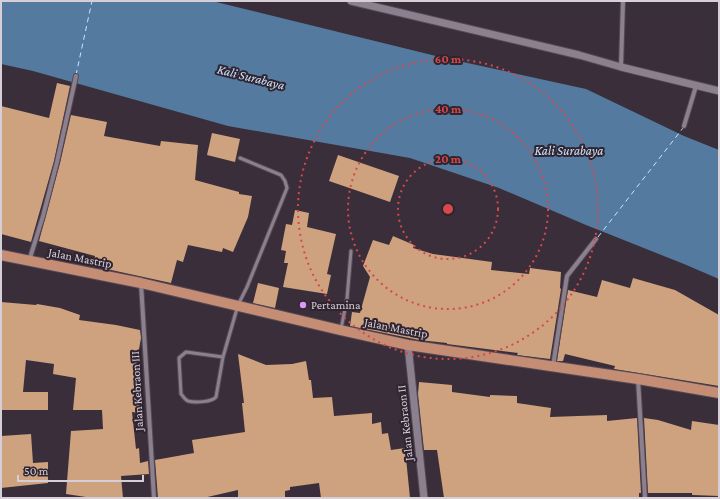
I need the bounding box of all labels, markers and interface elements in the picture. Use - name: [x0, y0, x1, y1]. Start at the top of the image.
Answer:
- text: 60 m: [435, 52, 462, 66]
- water label: Kali Surabaya: [216, 61, 286, 93]
- text: 40 m: [435, 102, 462, 116]
- water label: Kali Surabaya: [535, 143, 603, 158]
- text: 20 m: [435, 152, 462, 166]
- centre of rings: [441, 202, 455, 216]
- street label: Jalan Mastrip: [46, 245, 113, 271]
- place label: Pertamina: [311, 298, 361, 312]
- marker: Pertamina: [298, 300, 308, 310]
- street label: Jalan Mastrip: [362, 315, 429, 341]
- street label: Jalan Kebraon III: [128, 350, 146, 432]
- street label: Jalan Kebraon II: [394, 384, 416, 463]
- scale bar: [18, 457, 143, 483]
- text: 50 m: [24, 464, 49, 478]

